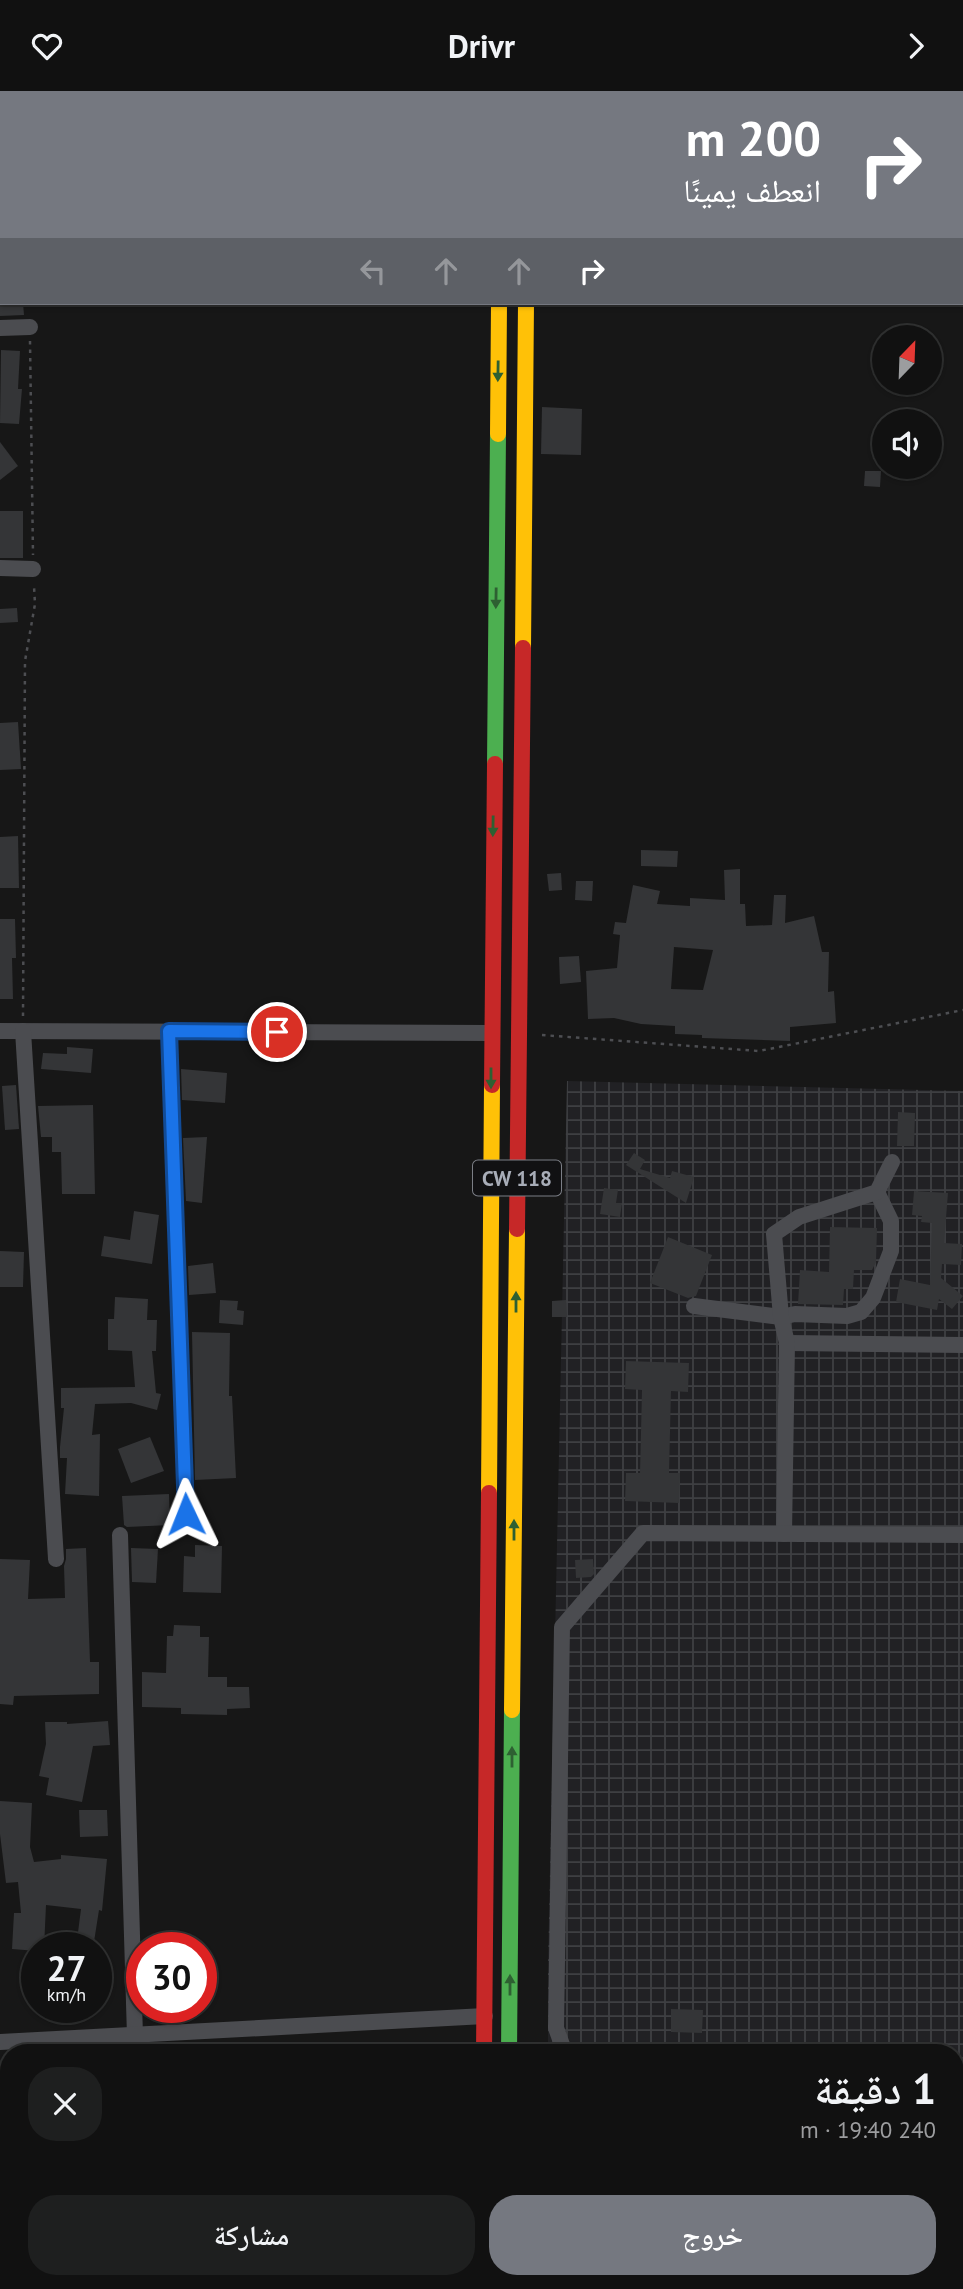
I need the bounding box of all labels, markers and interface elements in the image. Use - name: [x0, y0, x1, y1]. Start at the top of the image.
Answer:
- text: Drivr: [448, 25, 515, 67]
- icon: heart: [28, 27, 66, 65]
- icon: forward: [897, 27, 935, 65]
- text: 200 m: [686, 106, 821, 170]
- icon: right: [845, 119, 936, 210]
- text: انعطف يمينًا: [683, 169, 821, 211]
- icon: left: [354, 252, 392, 290]
- icon: ahead: [427, 252, 465, 290]
- icon: ahead: [500, 252, 538, 290]
- icon: right: [573, 252, 611, 290]
- north arrow: [872, 325, 942, 395]
- map controls: [872, 325, 942, 479]
- one-way arrow: [492, 360, 504, 382]
- button: sound: [872, 409, 942, 479]
- one-way arrow: [490, 588, 502, 610]
- one-way arrow: [488, 815, 499, 837]
- pin: [247, 1002, 307, 1062]
- icon: arrive: [258, 1013, 296, 1051]
- one-way arrow: [485, 1067, 497, 1089]
- road number: CW 118: [473, 1161, 561, 1195]
- one-way arrow: [510, 1291, 522, 1313]
- position arrow: [149, 1477, 223, 1551]
- one-way arrow: [508, 1518, 520, 1540]
- one-way arrow: [506, 1746, 518, 1768]
- speed limit sign: 30: [126, 1932, 217, 2023]
- text: 27: [47, 1945, 86, 1991]
- one-way arrow: [504, 1973, 516, 1995]
- text: km/h: [47, 1983, 86, 2006]
- text: 1 دقيقة: [814, 2061, 936, 2116]
- button: close: [28, 2067, 102, 2141]
- text: 240 m · 19:40: [800, 2115, 936, 2144]
- button: مشاركة: [28, 2195, 475, 2275]
- button: خروج: [489, 2195, 936, 2275]

